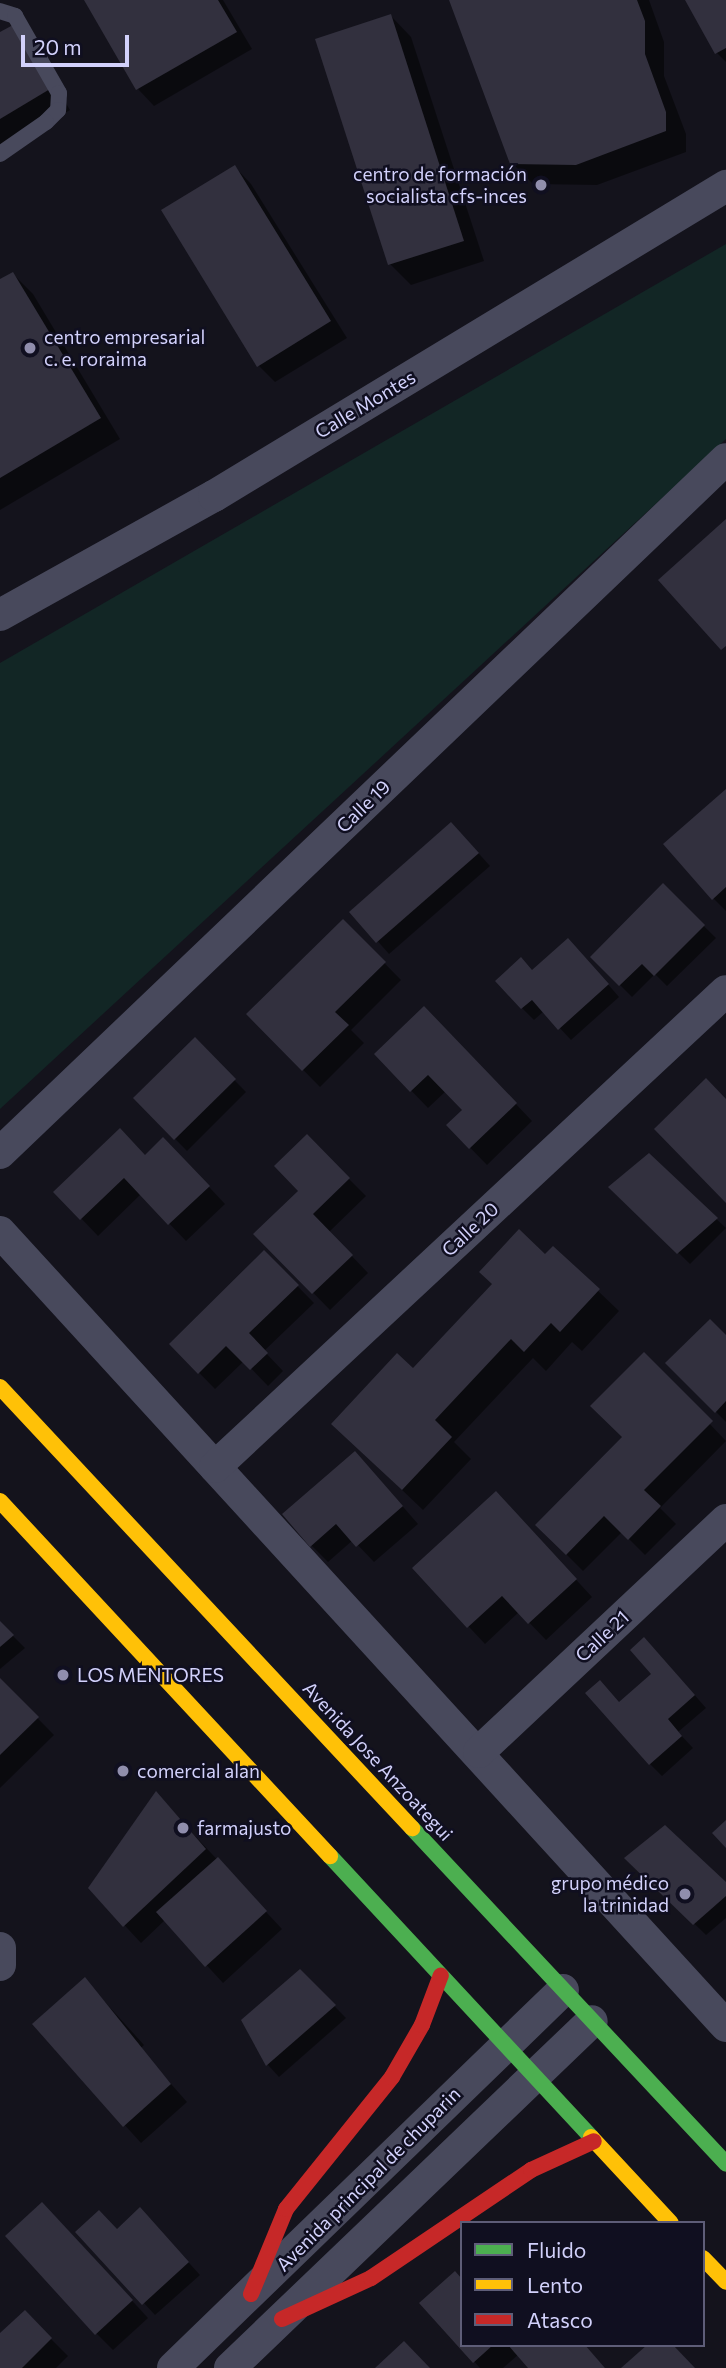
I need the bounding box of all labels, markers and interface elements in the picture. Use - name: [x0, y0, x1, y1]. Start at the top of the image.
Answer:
- scale bar: [24, 21, 133, 65]
- text: 20 m: [34, 34, 82, 59]
- place label: centro de formación socialista cfs-inces: [353, 163, 527, 207]
- marker: centro de formación socialista cfs-inces: [533, 177, 549, 193]
- place label: centro empresarial c. e. roraima: [44, 326, 205, 370]
- marker: centro empresarial c. e. roraima: [22, 340, 38, 356]
- street label: Calle Montes: [311, 365, 419, 443]
- street label: Calle 19: [331, 775, 395, 837]
- street label: Calle 20: [437, 1197, 503, 1261]
- street label: Calle 21: [570, 1606, 634, 1666]
- place label: LOS MENTORES: [77, 1664, 224, 1686]
- marker: LOS MENTORES: [55, 1667, 71, 1683]
- street label: Avenida Jose Anzoategui: [298, 1677, 458, 1845]
- place label: comercial alan: [137, 1760, 260, 1782]
- marker: comercial alan: [115, 1763, 131, 1779]
- place label: farmajusto: [197, 1817, 291, 1839]
- marker: farmajusto: [175, 1820, 191, 1836]
- place label: grupo médico la trinidad: [551, 1872, 669, 1916]
- marker: grupo médico la trinidad: [675, 1884, 695, 1904]
- street label: Avenida principal de chuparin: [271, 2082, 465, 2276]
- legend: [460, 2221, 705, 2347]
- text: Fluido: [527, 2237, 586, 2262]
- text: Lento: [527, 2272, 583, 2297]
- text: Atasco: [527, 2307, 593, 2332]

